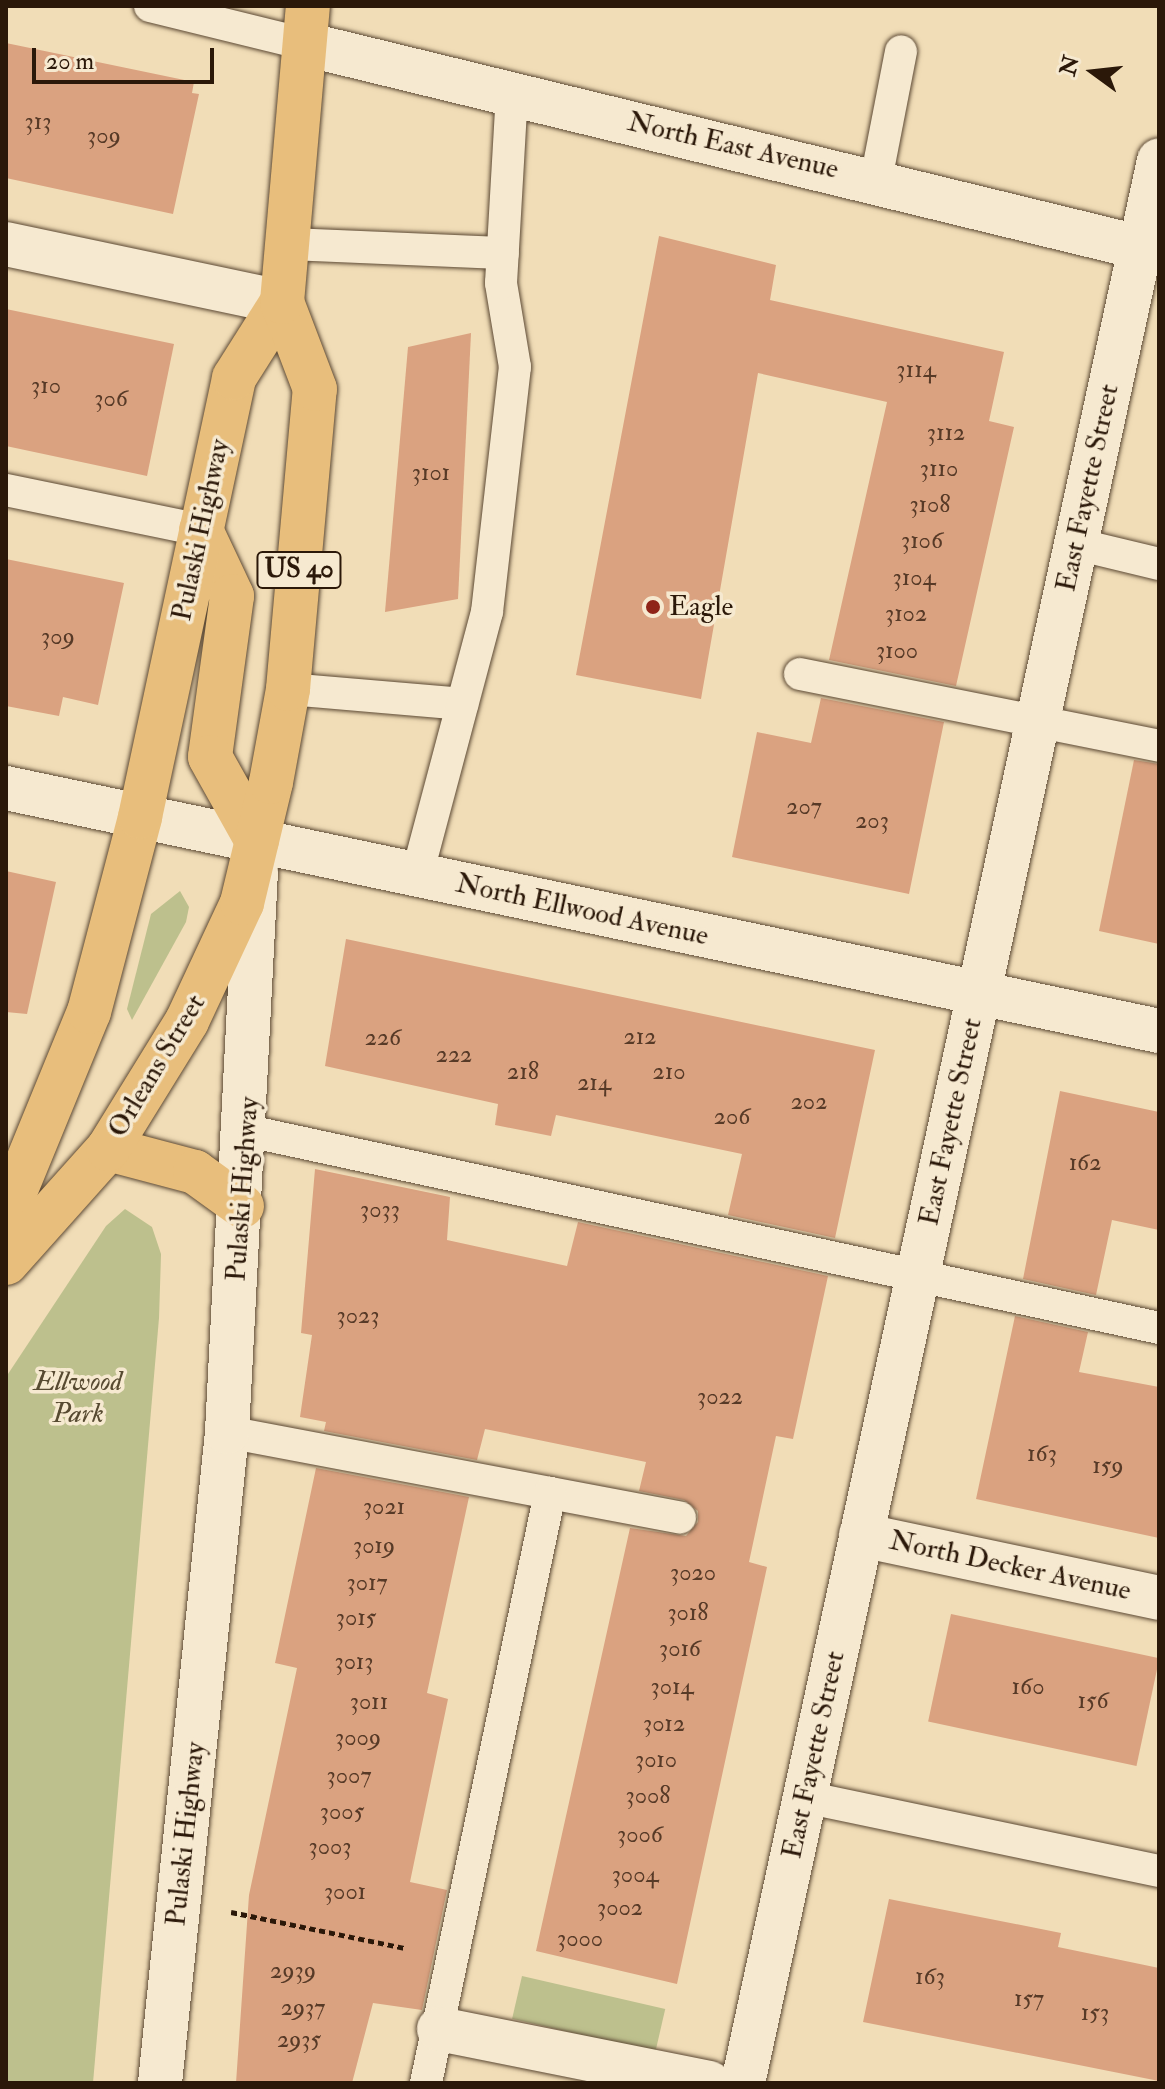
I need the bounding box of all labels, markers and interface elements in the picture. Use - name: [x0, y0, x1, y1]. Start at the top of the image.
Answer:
- scale bar: [36, 32, 218, 82]
- north arrow: [1053, 32, 1133, 112]
- text: 20 m: [46, 46, 94, 77]
- text: N: [1054, 53, 1086, 79]
- street label: North East Avenue: [624, 105, 842, 187]
- house number: 313: [25, 108, 51, 136]
- house number: 309: [87, 122, 121, 150]
- house number: 3114: [896, 356, 936, 384]
- house number: 310: [31, 372, 61, 400]
- street label: East Fayette Street: [1050, 381, 1126, 595]
- house number: 306: [94, 385, 128, 413]
- house number: 3112: [927, 419, 965, 447]
- street label: Pulaski Highway: [165, 436, 237, 624]
- house number: 3110: [920, 455, 958, 483]
- house number: 3101: [412, 459, 450, 487]
- house number: 3108: [909, 491, 951, 519]
- house number: 3106: [901, 527, 943, 555]
- road number: US 40: [255, 548, 343, 592]
- house number: 3104: [893, 564, 935, 592]
- place label: Eagle: [669, 590, 733, 624]
- marker: Eagle: [644, 598, 662, 616]
- house number: 3102: [885, 600, 927, 628]
- house number: 309: [41, 623, 75, 651]
- house number: 3100: [876, 637, 918, 665]
- house number: 207: [786, 793, 822, 821]
- house number: 203: [855, 807, 889, 835]
- street label: North Ellwood Avenue: [453, 867, 711, 953]
- street label: Orleans Street: [101, 988, 213, 1144]
- street label: East Fayette Street: [913, 1015, 989, 1229]
- house number: 212: [624, 1023, 656, 1051]
- house number: 226: [365, 1024, 401, 1052]
- house number: 222: [436, 1041, 472, 1069]
- house number: 218: [507, 1058, 539, 1086]
- house number: 210: [653, 1058, 685, 1086]
- house number: 214: [577, 1069, 611, 1097]
- house number: 202: [791, 1088, 827, 1116]
- street label: Pulaski Highway: [220, 1095, 266, 1283]
- house number: 206: [714, 1103, 750, 1131]
- house number: 162: [1069, 1149, 1101, 1177]
- house number: 3033: [360, 1196, 400, 1224]
- house number: 3023: [337, 1302, 379, 1330]
- park label: Ellwood Park: [34, 1365, 122, 1431]
- house number: 3022: [697, 1383, 743, 1411]
- house number: 163: [1027, 1440, 1057, 1468]
- house number: 159: [1092, 1452, 1124, 1480]
- house number: 3021: [363, 1493, 405, 1521]
- street label: North Decker Avenue: [886, 1524, 1134, 1608]
- house number: 3019: [353, 1532, 395, 1560]
- house number: 3020: [670, 1559, 716, 1587]
- house number: 3017: [347, 1569, 387, 1597]
- house number: 3018: [667, 1599, 709, 1627]
- house number: 3015: [336, 1604, 376, 1632]
- house number: 3016: [659, 1635, 701, 1663]
- house number: 3013: [334, 1648, 374, 1676]
- street label: East Fayette Street: [776, 1648, 852, 1862]
- house number: 3014: [651, 1673, 693, 1701]
- house number: 160: [1012, 1673, 1044, 1701]
- house number: 156: [1077, 1687, 1109, 1715]
- house number: 3011: [350, 1688, 388, 1716]
- house number: 3012: [643, 1710, 685, 1738]
- house number: 3009: [335, 1724, 381, 1752]
- street label: Pulaski Highway: [160, 1740, 212, 1928]
- house number: 3010: [635, 1746, 677, 1774]
- house number: 3007: [327, 1762, 371, 1790]
- house number: 3008: [625, 1782, 671, 1810]
- house number: 3005: [320, 1798, 364, 1826]
- house number: 3006: [617, 1821, 663, 1849]
- house number: 3003: [308, 1833, 352, 1861]
- house number: 3004: [612, 1861, 658, 1889]
- house number: 3001: [324, 1878, 366, 1906]
- house number: 3002: [597, 1894, 643, 1922]
- house number: 3000: [557, 1925, 603, 1953]
- house number: 2939: [270, 1957, 316, 1985]
- house number: 163: [915, 1963, 945, 1991]
- house number: 157: [1014, 1985, 1044, 2013]
- house number: 2937: [281, 1994, 325, 2022]
- house number: 153: [1081, 1999, 1109, 2027]
- house number: 2935: [277, 2026, 321, 2054]

